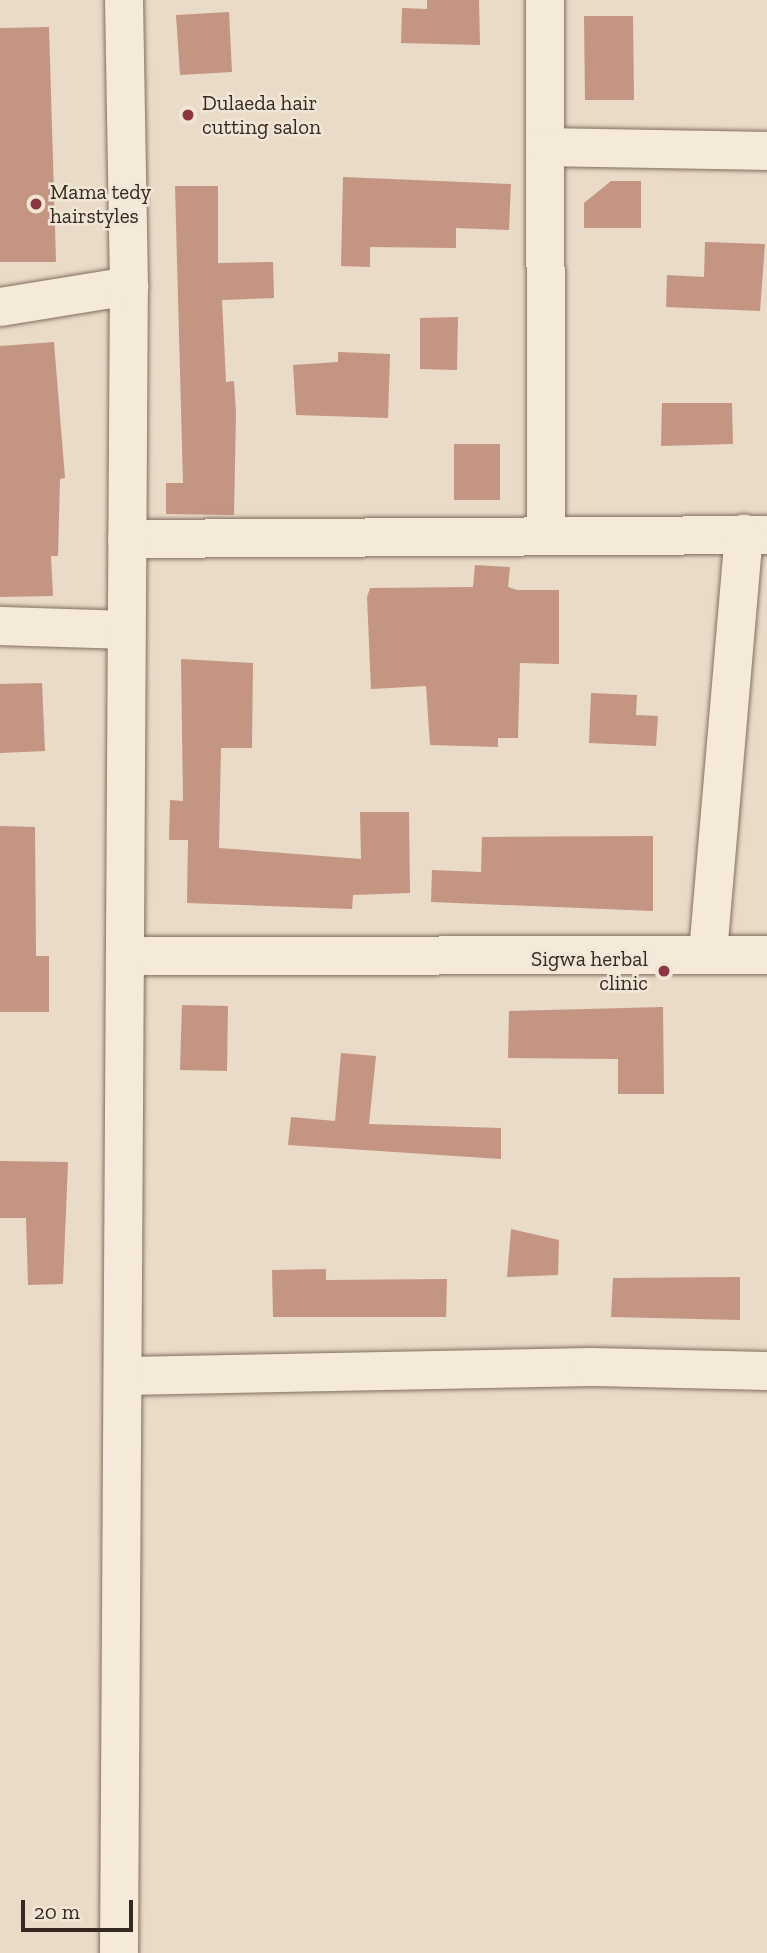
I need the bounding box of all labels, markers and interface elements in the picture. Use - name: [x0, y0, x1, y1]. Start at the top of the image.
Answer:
- place label: Dulaeda hair cutting salon: [202, 90, 321, 140]
- marker: Dulaeda hair cutting salon: [180, 107, 196, 123]
- place label: Mama tedy hairstyles: [50, 179, 151, 229]
- marker: Mama tedy hairstyles: [28, 196, 44, 212]
- place label: Sigwa herbal clinic: [531, 946, 648, 996]
- marker: Sigwa herbal clinic: [654, 961, 674, 981]
- scale bar: [24, 1886, 136, 1930]
- text: 20 m: [34, 1899, 80, 1924]

